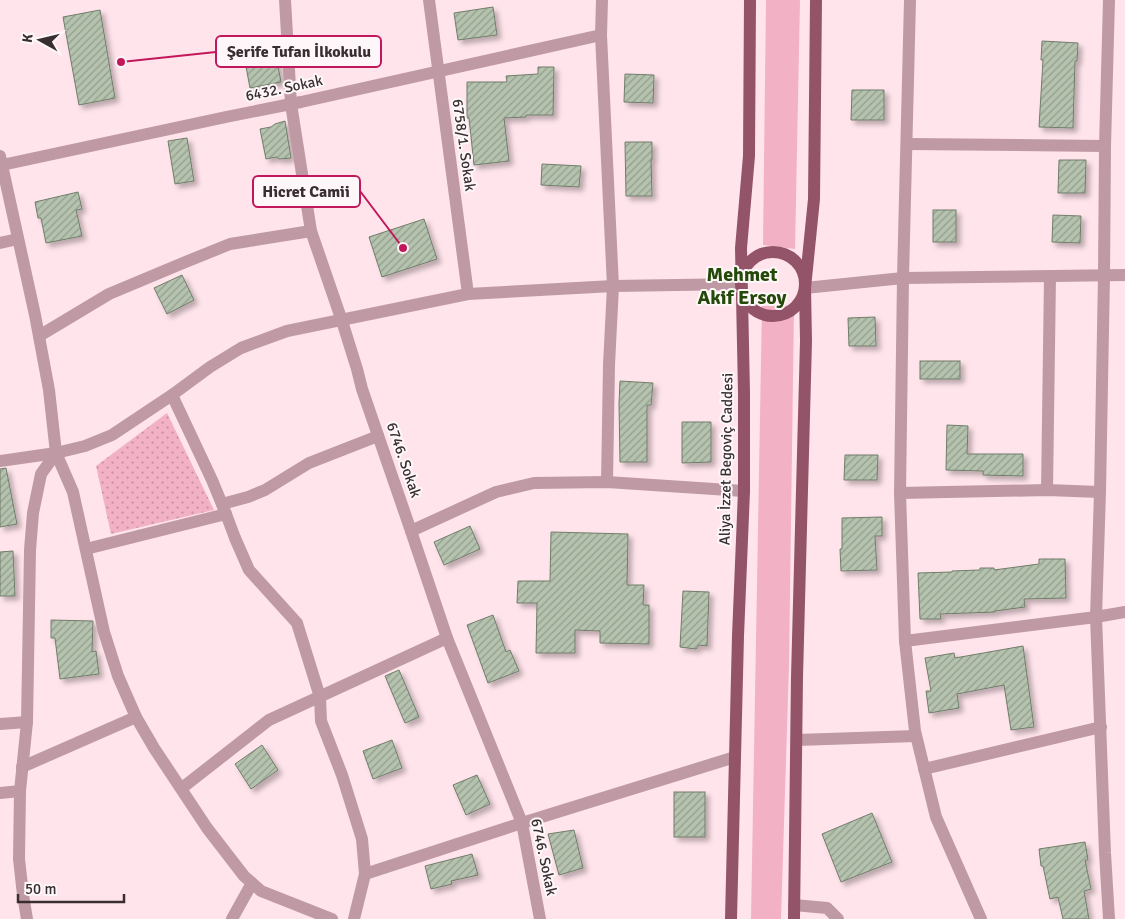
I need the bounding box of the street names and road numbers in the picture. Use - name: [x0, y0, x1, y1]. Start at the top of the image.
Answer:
- street label: 6432. Sokak: [244, 71, 325, 105]
- street label: 6758/1. Sokak: [449, 98, 479, 193]
- street label: Aliya İzzet Begoviç Caddesi: [715, 373, 737, 545]
- street label: 6746. Sokak: [383, 420, 425, 500]
- street label: 6746. Sokak: [527, 817, 561, 898]

